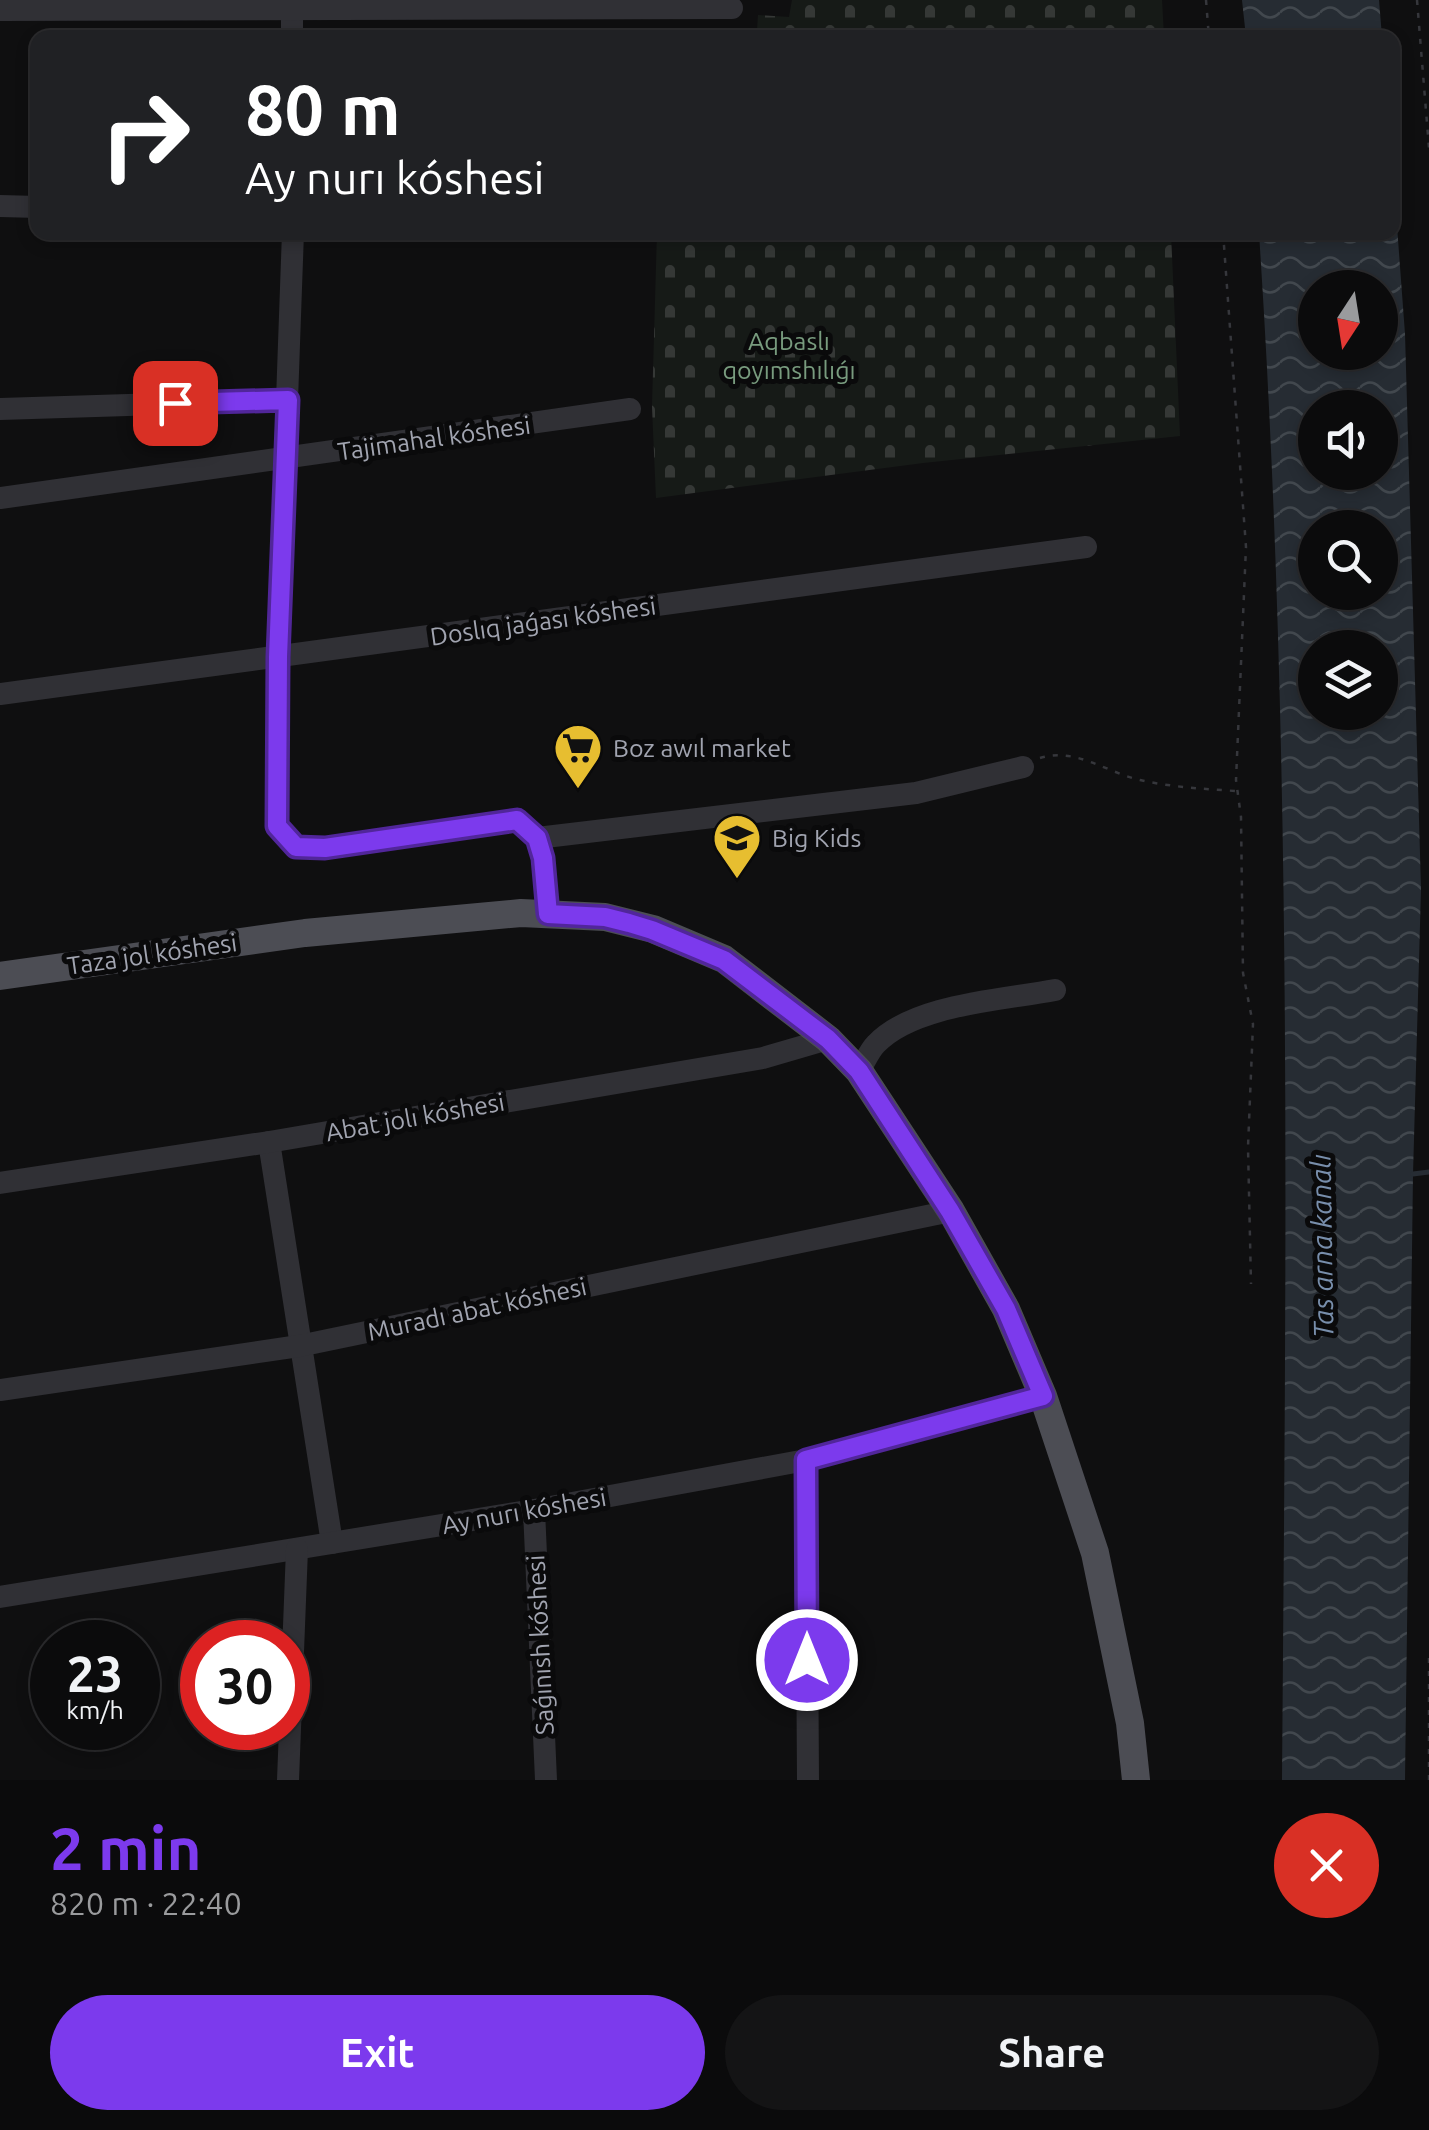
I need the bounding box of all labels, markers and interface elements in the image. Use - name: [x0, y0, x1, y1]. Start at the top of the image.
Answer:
- icon: right: [80, 70, 210, 200]
- text: 80 m: [245, 70, 401, 148]
- text: Ay nurı kóshesi: [245, 152, 544, 203]
- north arrow: [1298, 270, 1398, 370]
- map controls: [1298, 270, 1398, 730]
- park label: Aqbaslı qoyımshılıǵı: [722, 327, 856, 384]
- pin: [133, 361, 218, 446]
- icon: arrive: [148, 376, 203, 431]
- button: sound: [1298, 390, 1398, 490]
- street label: Tajimahal kóshesi: [336, 411, 532, 465]
- button: search: [1298, 510, 1398, 610]
- street label: Doslıq jaǵası kóshesi: [428, 591, 658, 651]
- button: layers: [1298, 630, 1398, 730]
- supermarket icon: Boz awıl market: [552, 722, 604, 790]
- place label: Boz awıl market: [613, 734, 791, 762]
- school or university icon: Big Kids: [711, 812, 763, 880]
- place label: Big Kids: [772, 824, 861, 852]
- street label: Taza jol kóshesi: [65, 928, 239, 980]
- street label: Abat jolı kóshesi: [323, 1088, 507, 1146]
- water label: Tas arna kanalı: [1304, 1154, 1339, 1338]
- street label: Muradı abat kóshesi: [365, 1272, 589, 1346]
- street label: Ay nurı kóshesi: [440, 1483, 608, 1539]
- street label: Saǵınısh kóshesi: [521, 1554, 559, 1736]
- position arrow: [755, 1608, 859, 1712]
- speed limit sign: 30: [180, 1620, 310, 1750]
- text: 23: [67, 1645, 123, 1701]
- text: km/h: [66, 1696, 124, 1724]
- button: close: [1274, 1813, 1379, 1918]
- text: 2 min: [50, 1814, 202, 1881]
- text: 820 m · 22:40: [50, 1885, 242, 1921]
- button: Exit: [50, 1995, 705, 2110]
- button: Share: [725, 1995, 1379, 2110]

